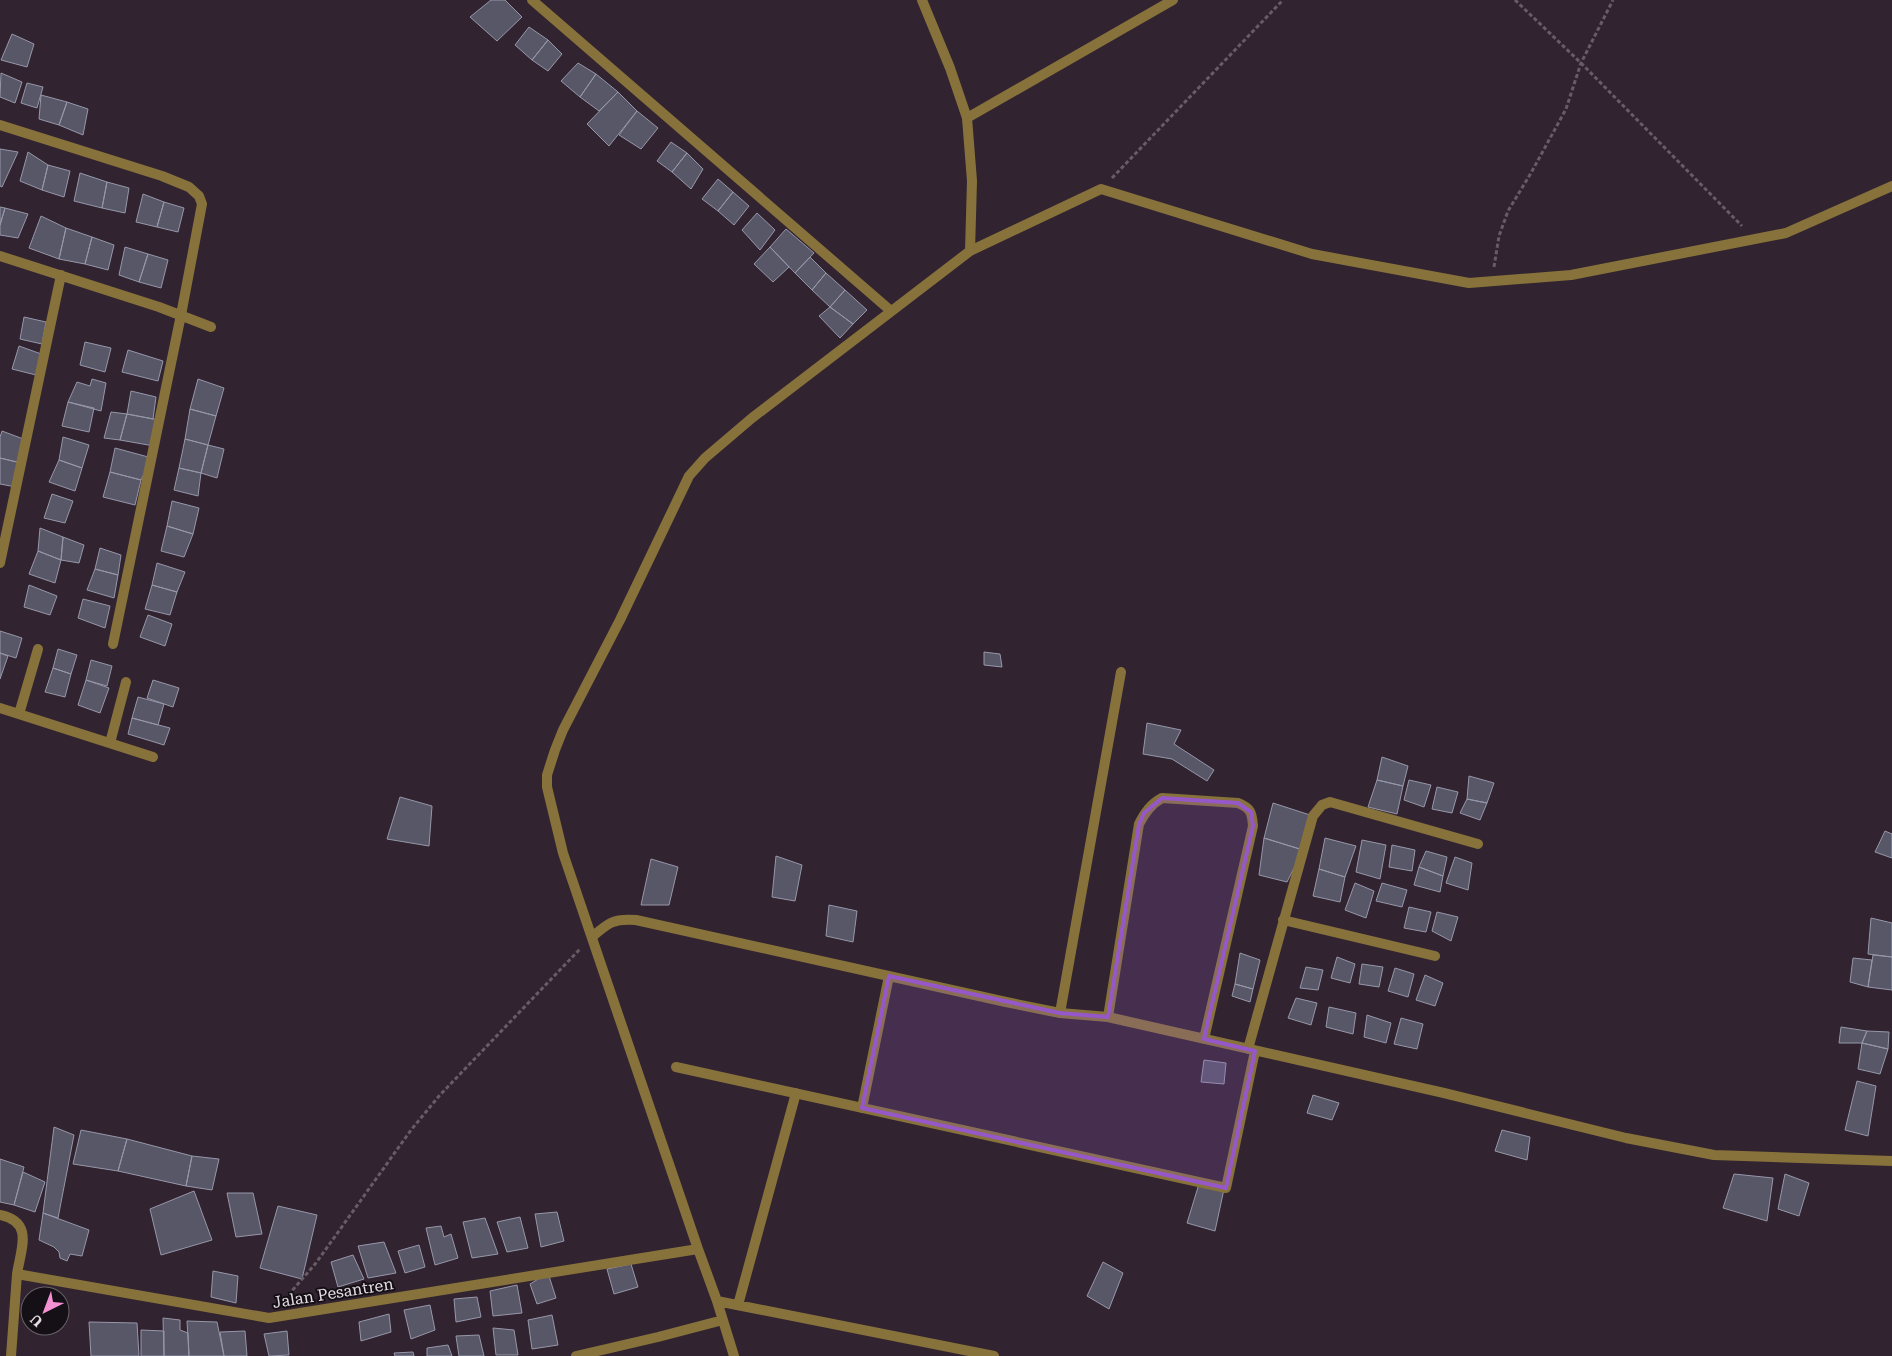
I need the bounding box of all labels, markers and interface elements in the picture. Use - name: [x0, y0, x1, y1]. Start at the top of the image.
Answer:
- street label: Jalan Pesantren: [271, 1274, 395, 1312]
- north arrow: [20, 1286, 70, 1336]
- text: U: [27, 1311, 46, 1330]

